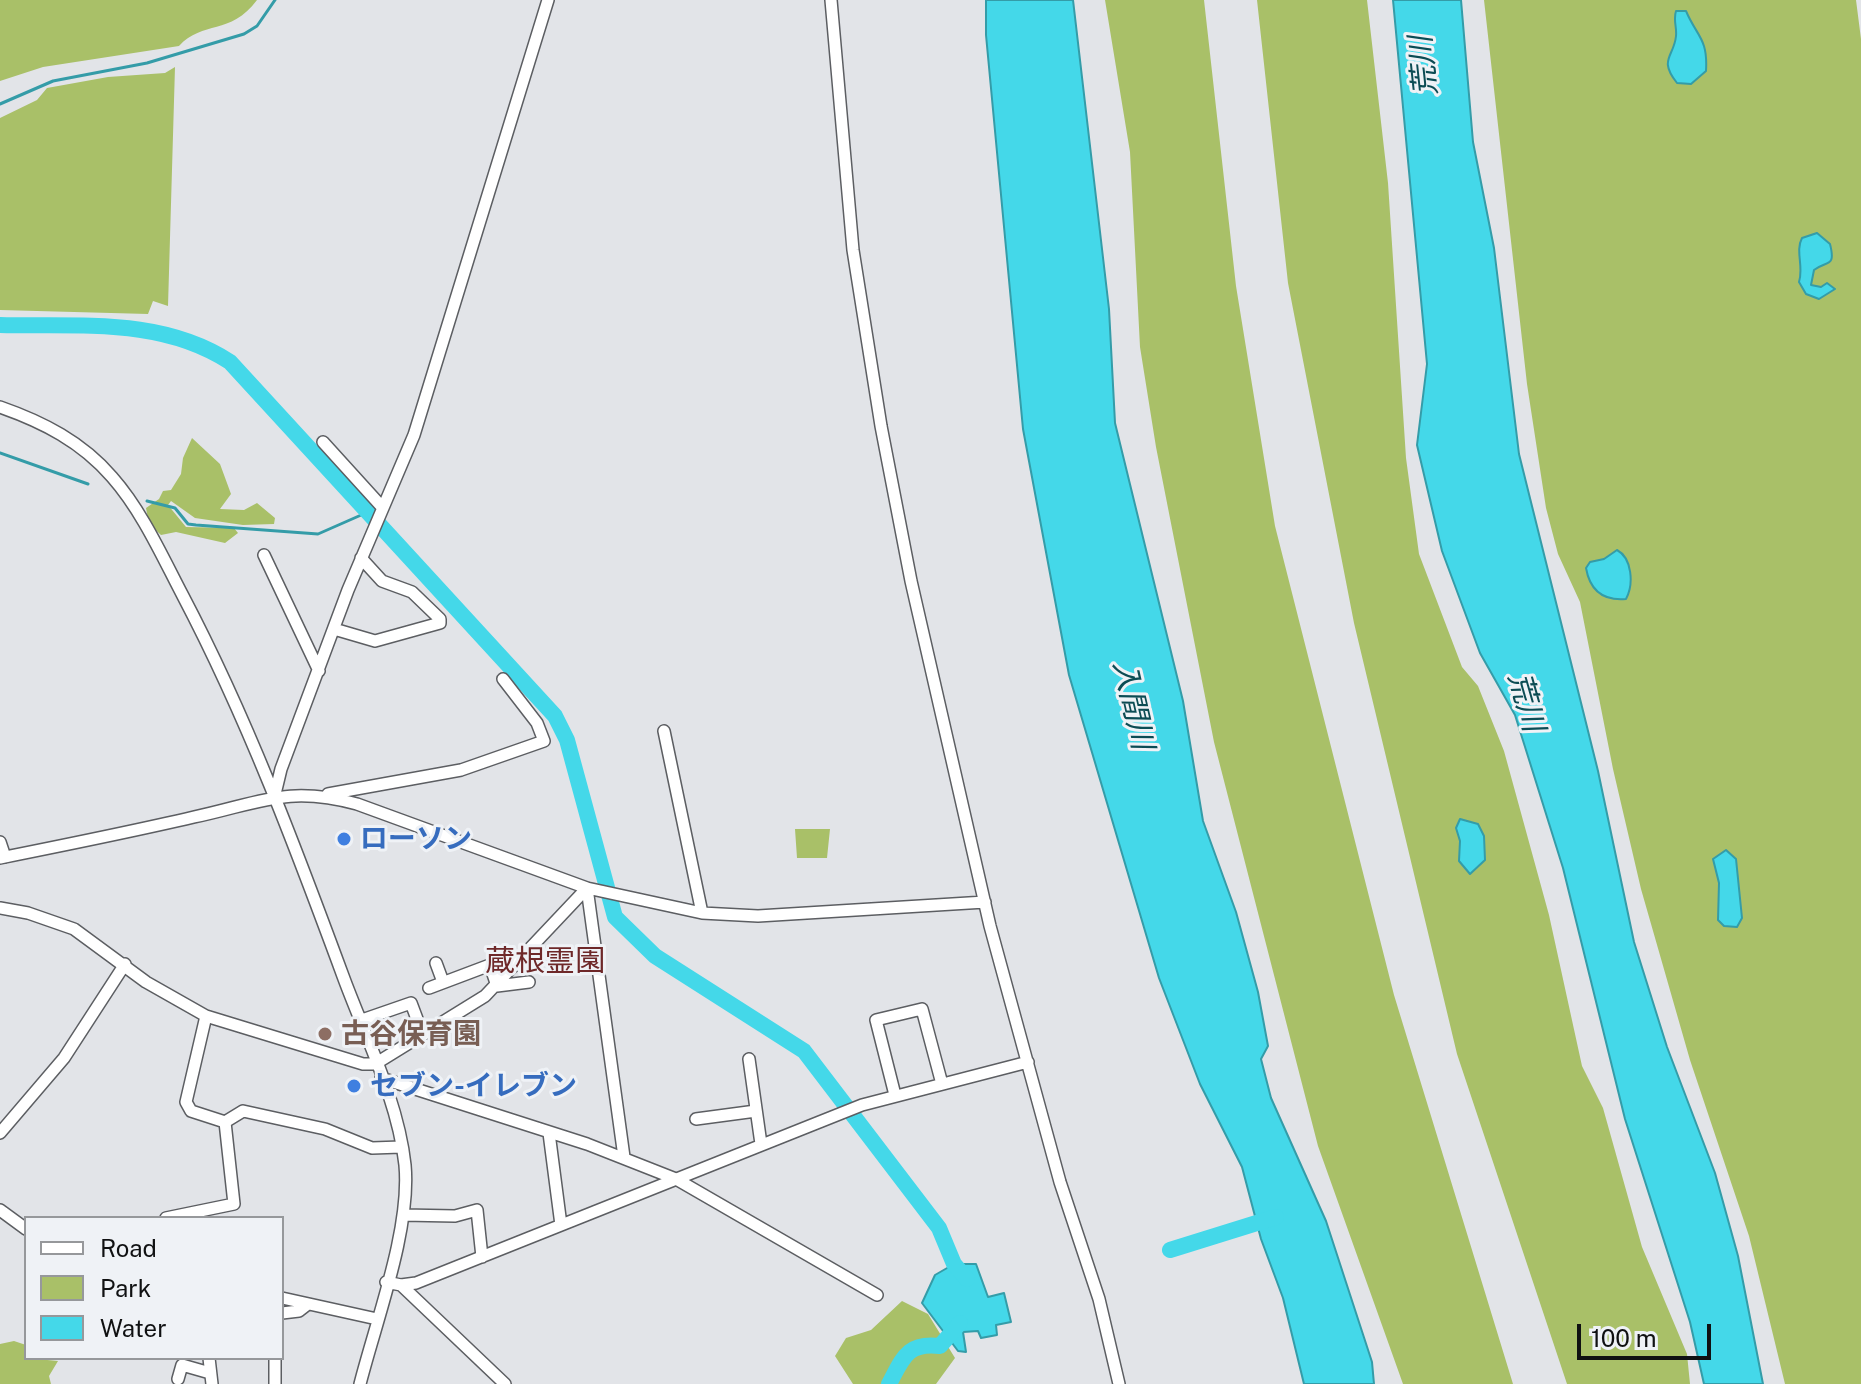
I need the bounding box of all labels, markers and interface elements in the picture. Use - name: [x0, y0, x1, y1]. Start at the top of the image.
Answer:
- water label: 荒川: [1403, 34, 1445, 98]
- water label: 入間川: [1105, 657, 1161, 753]
- water label: 荒川: [1500, 668, 1552, 736]
- place label: ローソン: [360, 822, 472, 856]
- marker: ローソン: [335, 830, 353, 848]
- district label: 蔵根霊園: [485, 944, 605, 980]
- place label: 古谷保育園: [341, 1017, 481, 1051]
- marker: 古谷保育園: [316, 1025, 334, 1043]
- place label: セブン-イレブン: [370, 1069, 577, 1103]
- marker: セブン-イレブン: [345, 1077, 363, 1095]
- legend: [24, 1216, 284, 1360]
- text: Road: [100, 1234, 157, 1262]
- text: Park: [100, 1274, 151, 1302]
- scale bar: [1581, 1308, 1715, 1358]
- text: Water: [100, 1314, 167, 1342]
- text: 100 m: [1591, 1324, 1657, 1352]

